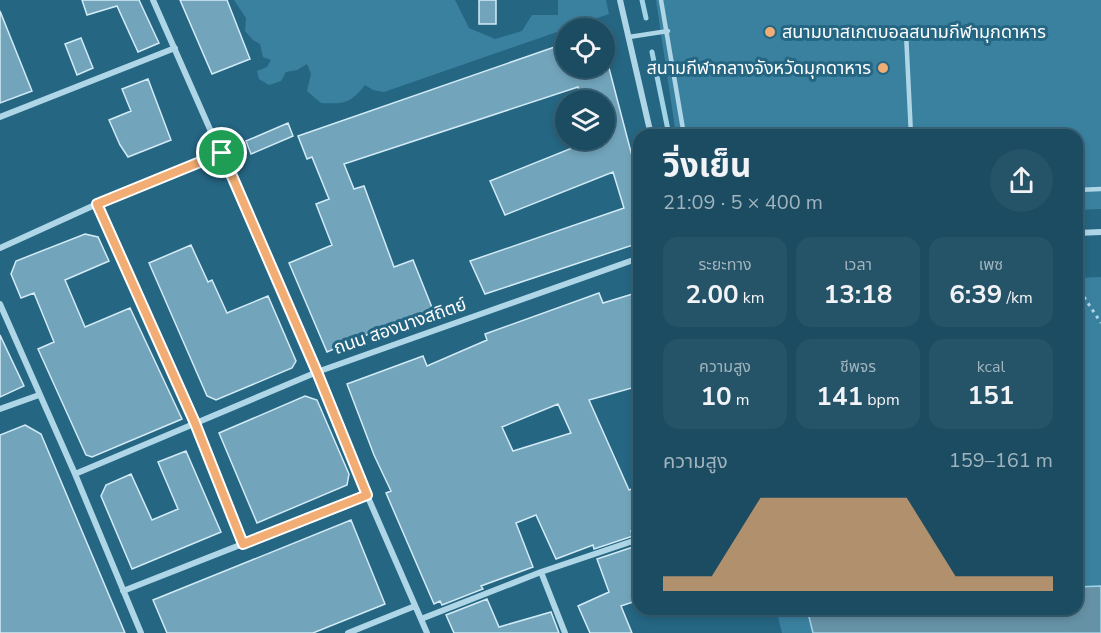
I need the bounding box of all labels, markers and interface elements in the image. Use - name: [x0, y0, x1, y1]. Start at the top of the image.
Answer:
- map controls: [555, 18, 615, 150]
- button: locate: [555, 18, 615, 78]
- place label: สนามบาสเกตบอลสนามกีฬามุกดาหาร: [782, 20, 1046, 44]
- marker: สนามบาสเกตบอลสนามกีฬามุกดาหาร: [763, 25, 777, 39]
- place label: สนามกีฬากลางจังหวัดมุกดาหาร: [646, 56, 871, 80]
- marker: สนามกีฬากลางจังหวัดมุกดาหาร: [876, 61, 890, 75]
- button: layers: [555, 90, 615, 150]
- pin: [196, 127, 247, 178]
- icon: arrive: [205, 136, 238, 169]
- text: วิ่งเย็น: [663, 144, 751, 189]
- button: share: [990, 149, 1053, 212]
- text: 21:09 · 5 × 400 m: [663, 189, 823, 216]
- text: ระยะทาง: [699, 254, 751, 276]
- text: เวลา: [844, 254, 872, 276]
- text: เพซ: [979, 254, 1003, 276]
- text: 2.00: [685, 277, 739, 312]
- text: 13:18: [824, 277, 892, 312]
- text: 6:39: [949, 277, 1002, 312]
- text: km: [739, 287, 765, 309]
- text: /km: [1002, 287, 1033, 309]
- street label: ถนน สองนางสถิตย์: [330, 292, 470, 360]
- text: ความสูง: [699, 356, 751, 378]
- text: ชีพจร: [840, 356, 876, 378]
- text: kcal: [977, 356, 1005, 378]
- text: 151: [968, 378, 1014, 413]
- text: 10: [700, 379, 732, 414]
- text: 141: [816, 379, 863, 414]
- text: m: [732, 389, 750, 411]
- text: bpm: [863, 389, 900, 411]
- text: 159–161 m: [949, 447, 1053, 474]
- text: ความสูง: [663, 448, 728, 475]

